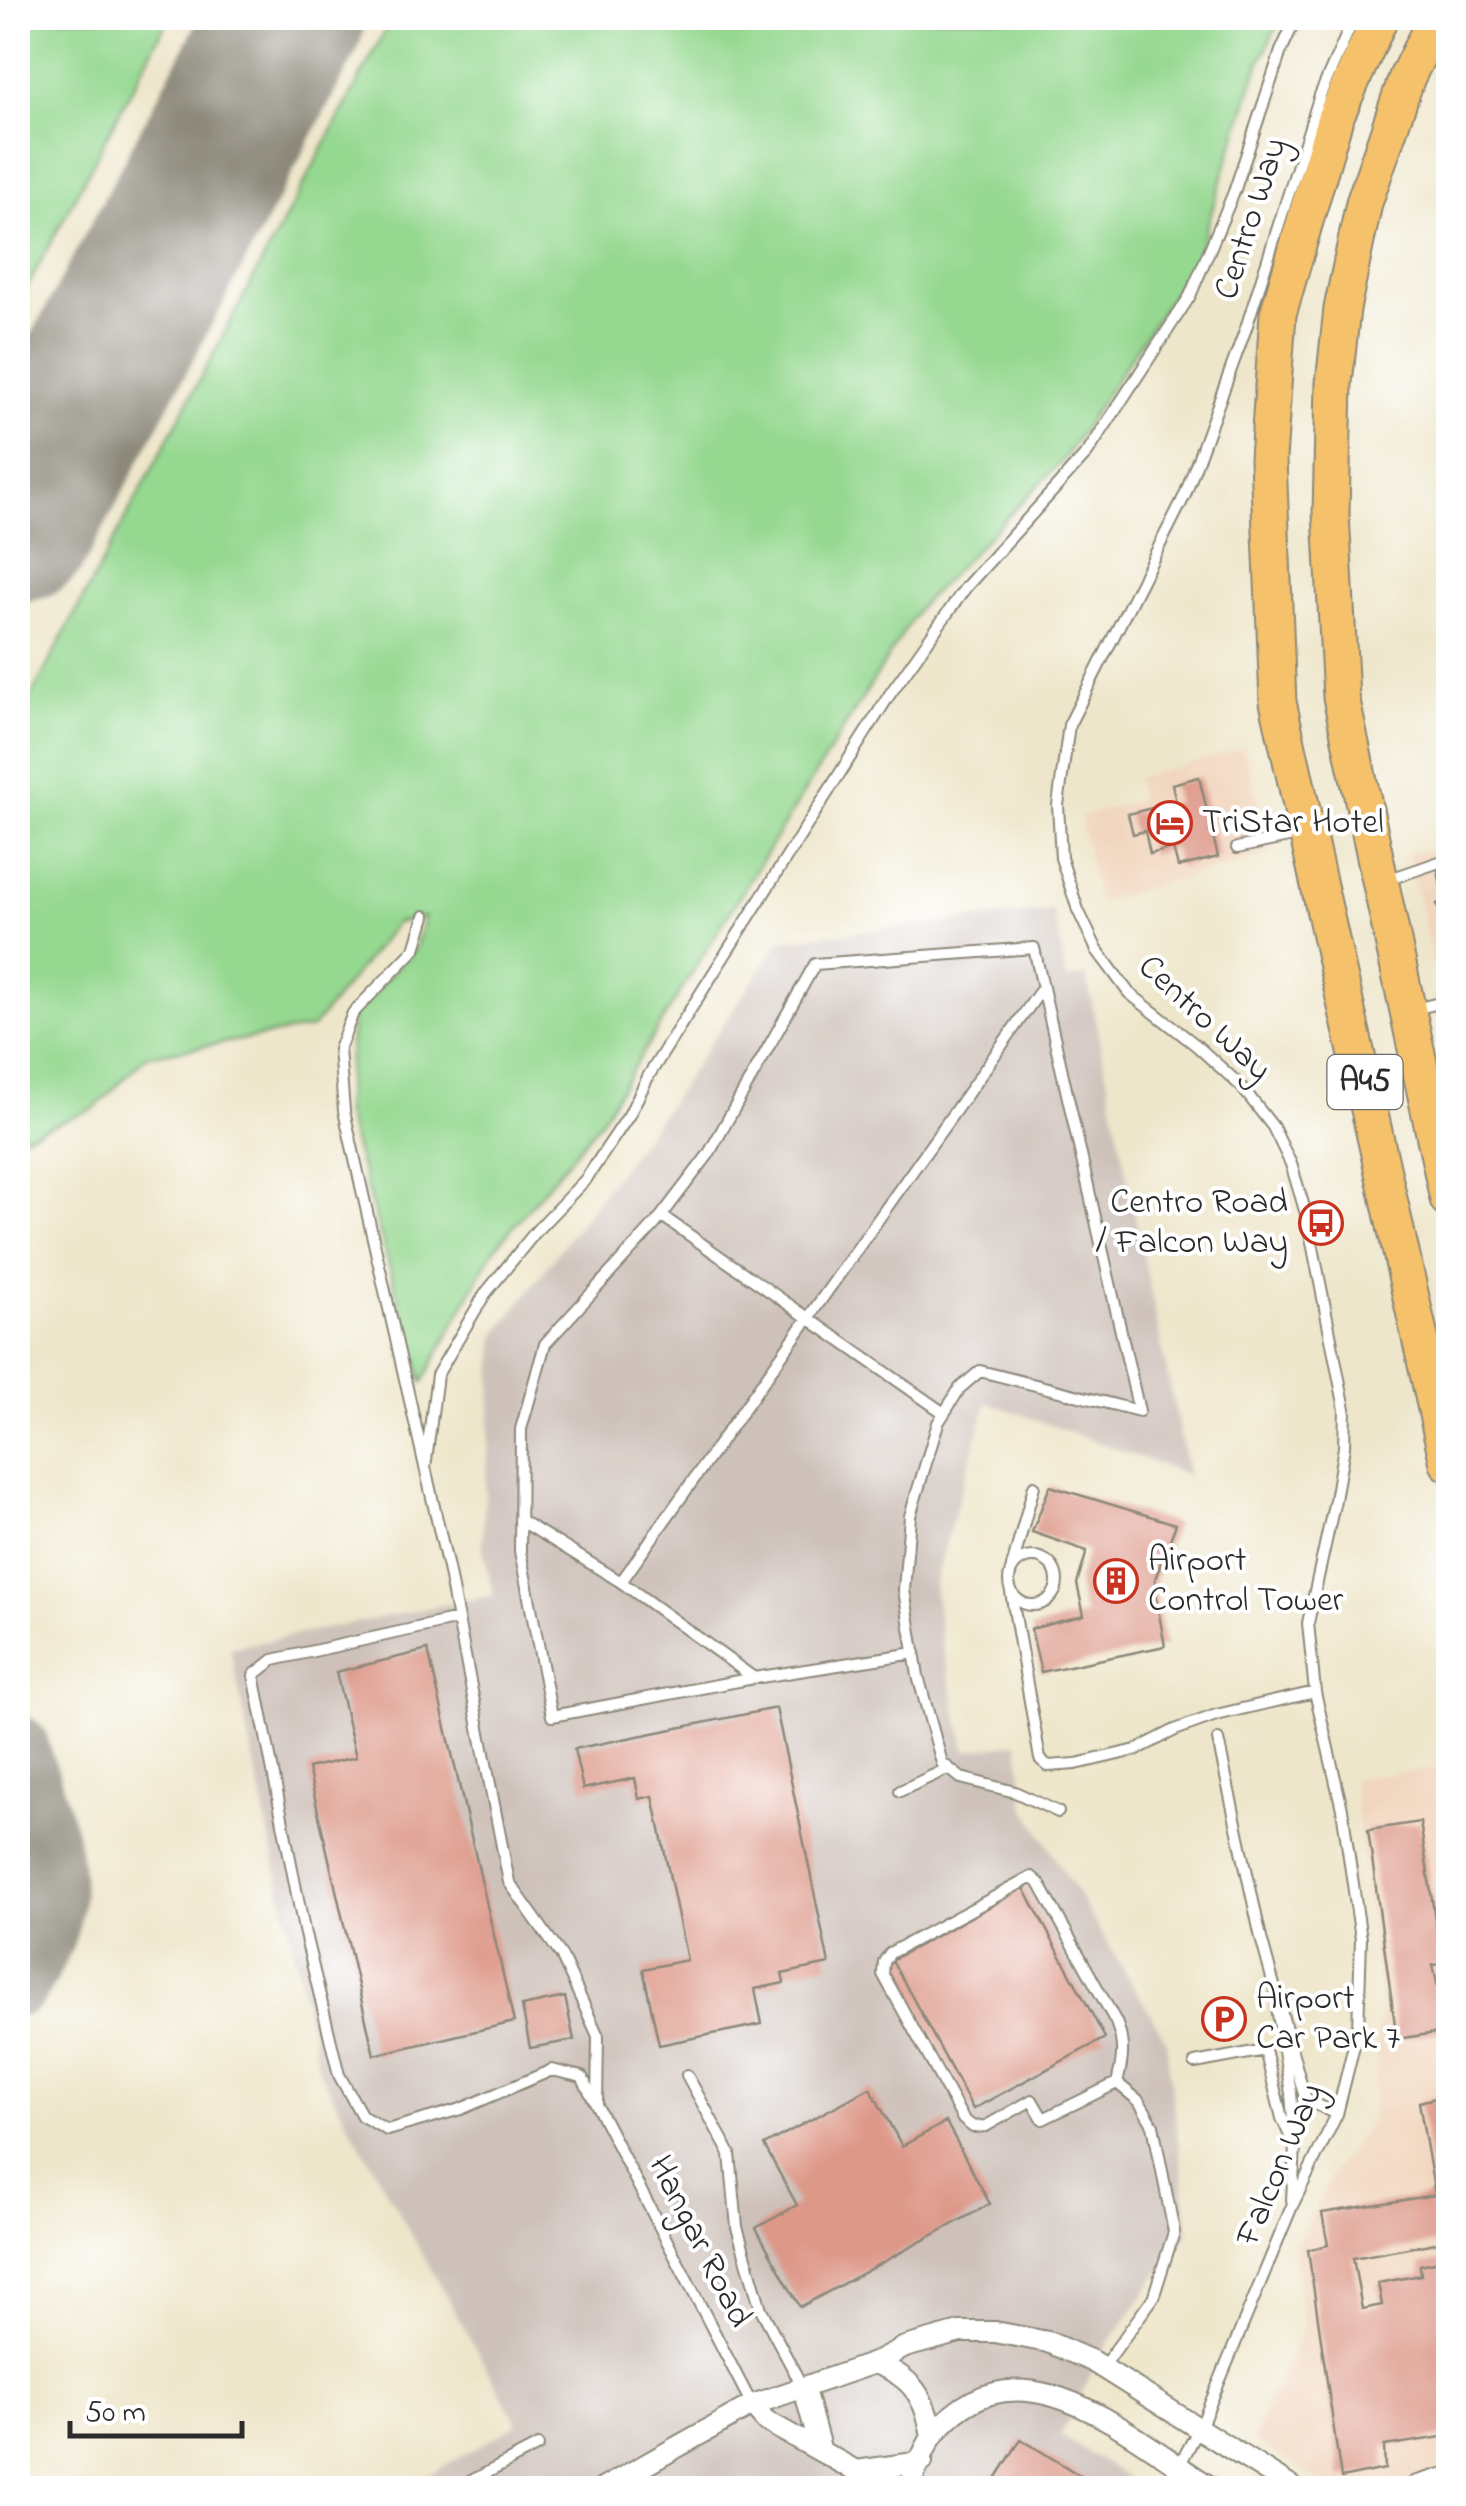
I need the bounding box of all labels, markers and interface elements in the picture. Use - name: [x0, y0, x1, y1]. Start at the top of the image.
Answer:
- street label: Centro Way: [1202, 132, 1302, 306]
- place label: TriStar Hotel: [1202, 798, 1384, 849]
- hotel icon: TriStar Hotel: [1147, 800, 1193, 846]
- street label: Centro Way: [1125, 943, 1283, 1095]
- road number: A45: [1328, 1055, 1402, 1109]
- place label: Centro Road / Falcon Way: [1096, 1178, 1288, 1269]
- bus stop icon: Centro Road / Falcon Way: [1298, 1200, 1344, 1246]
- place label: Airport Control Tower: [1148, 1536, 1344, 1627]
- building icon: Airport Control Tower: [1093, 1558, 1139, 1604]
- place label: Airport Car Park 7: [1256, 1974, 1400, 2065]
- parking icon: Airport Car Park 7: [1201, 1996, 1247, 2042]
- street label: Falcon Way: [1223, 2076, 1338, 2255]
- street label: Hangar Road: [634, 2147, 764, 2337]
- scale bar: [70, 2376, 242, 2438]
- text: 50 m: [85, 2392, 146, 2436]

